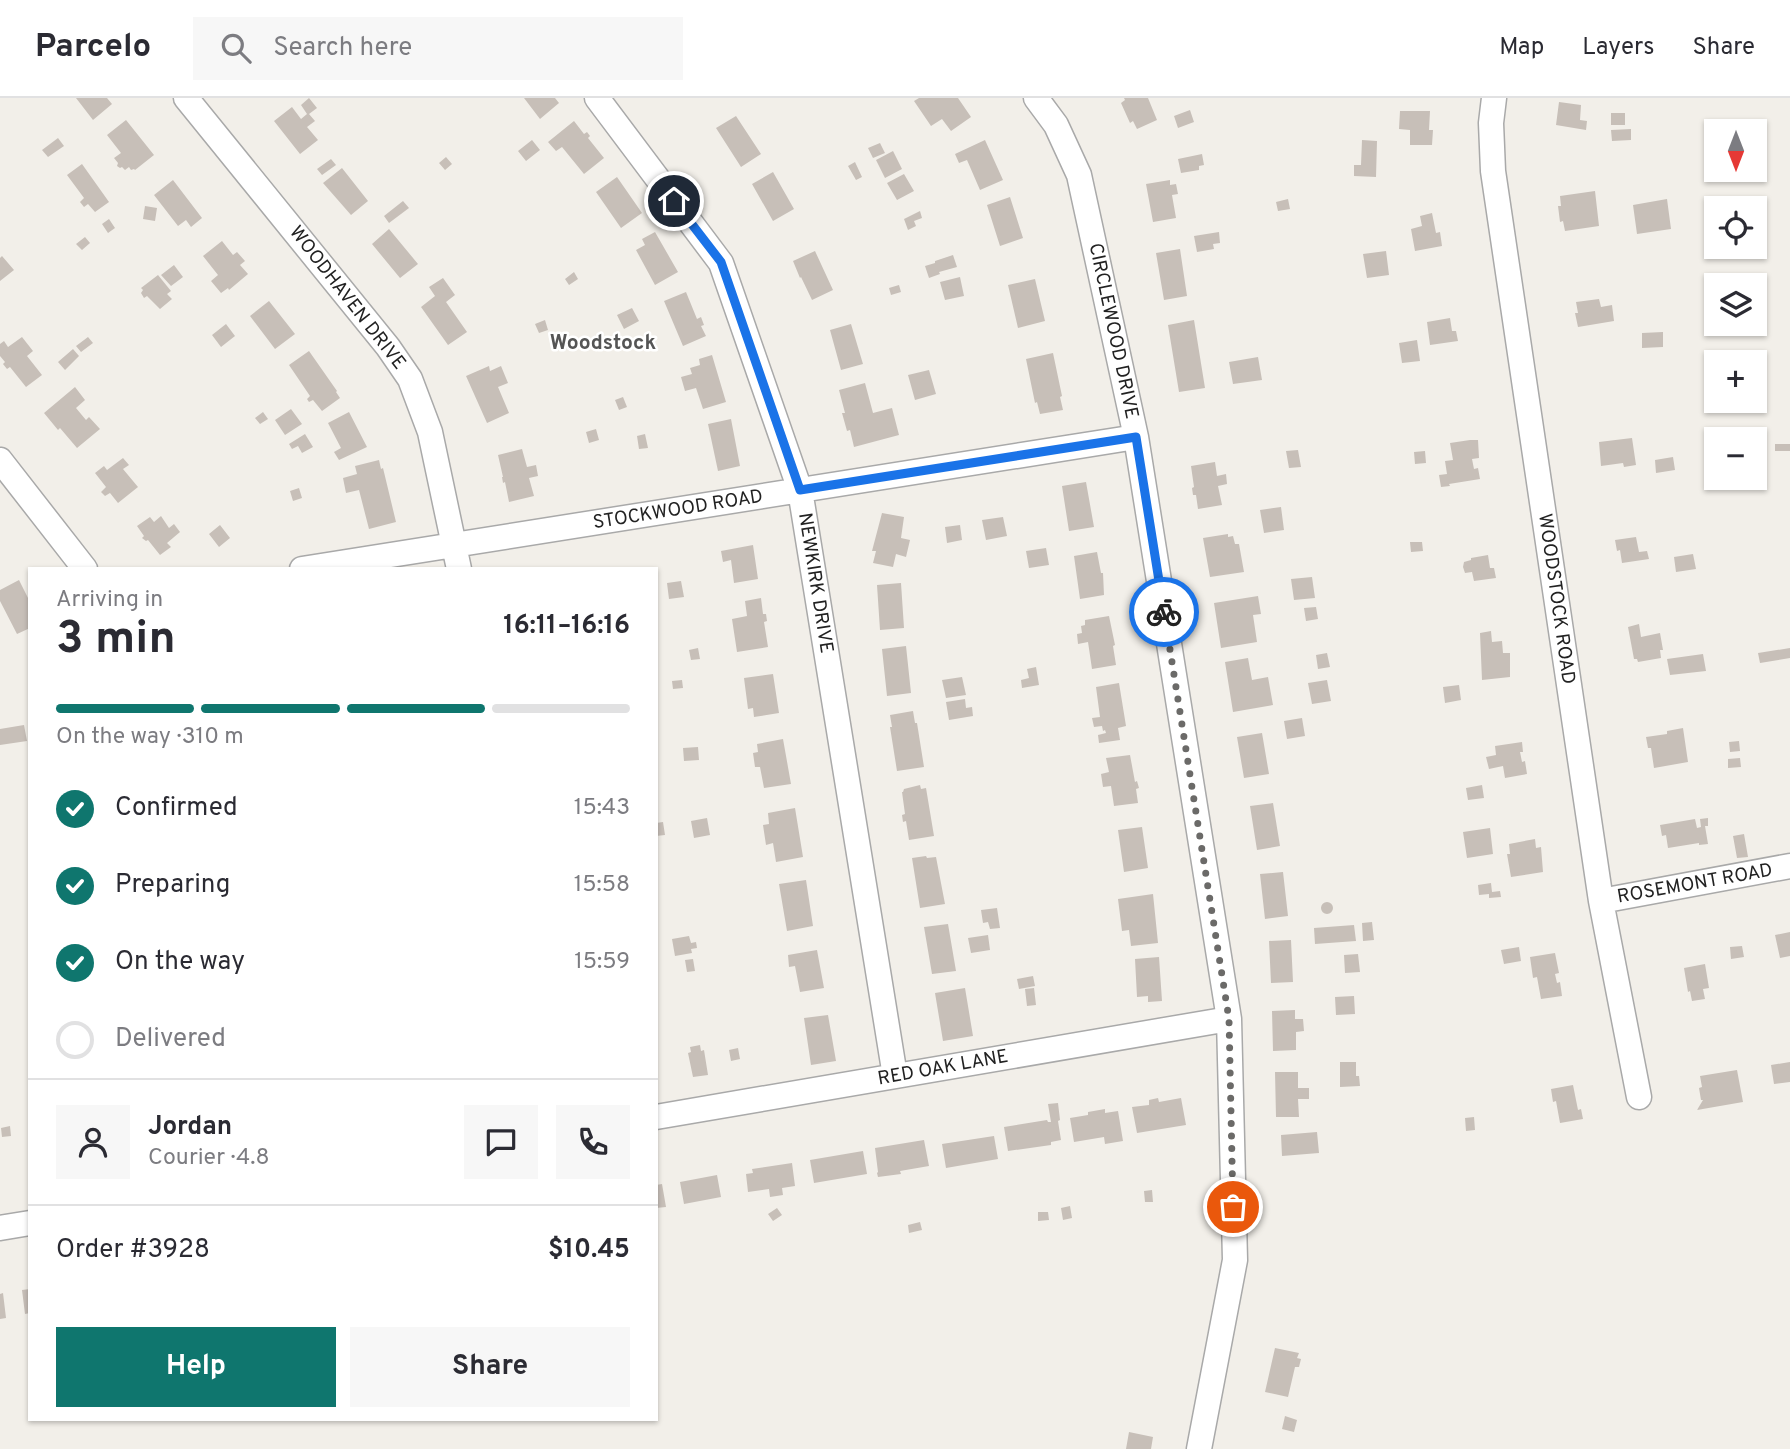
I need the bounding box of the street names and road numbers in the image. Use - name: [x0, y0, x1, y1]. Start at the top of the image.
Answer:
- street label: WOODHAVEN DRIVE: [283, 221, 411, 375]
- street label: CIRCLEWOOD DRIVE: [1083, 241, 1143, 421]
- street label: STOCKWOOD ROAD: [591, 485, 765, 535]
- street label: NEWKIRK DRIVE: [792, 511, 838, 655]
- street label: WOODSTOCK ROAD: [1532, 512, 1580, 686]
- street label: ROSEMONT ROAD: [1615, 859, 1775, 909]
- street label: RED OAK LANE: [876, 1045, 1010, 1091]

